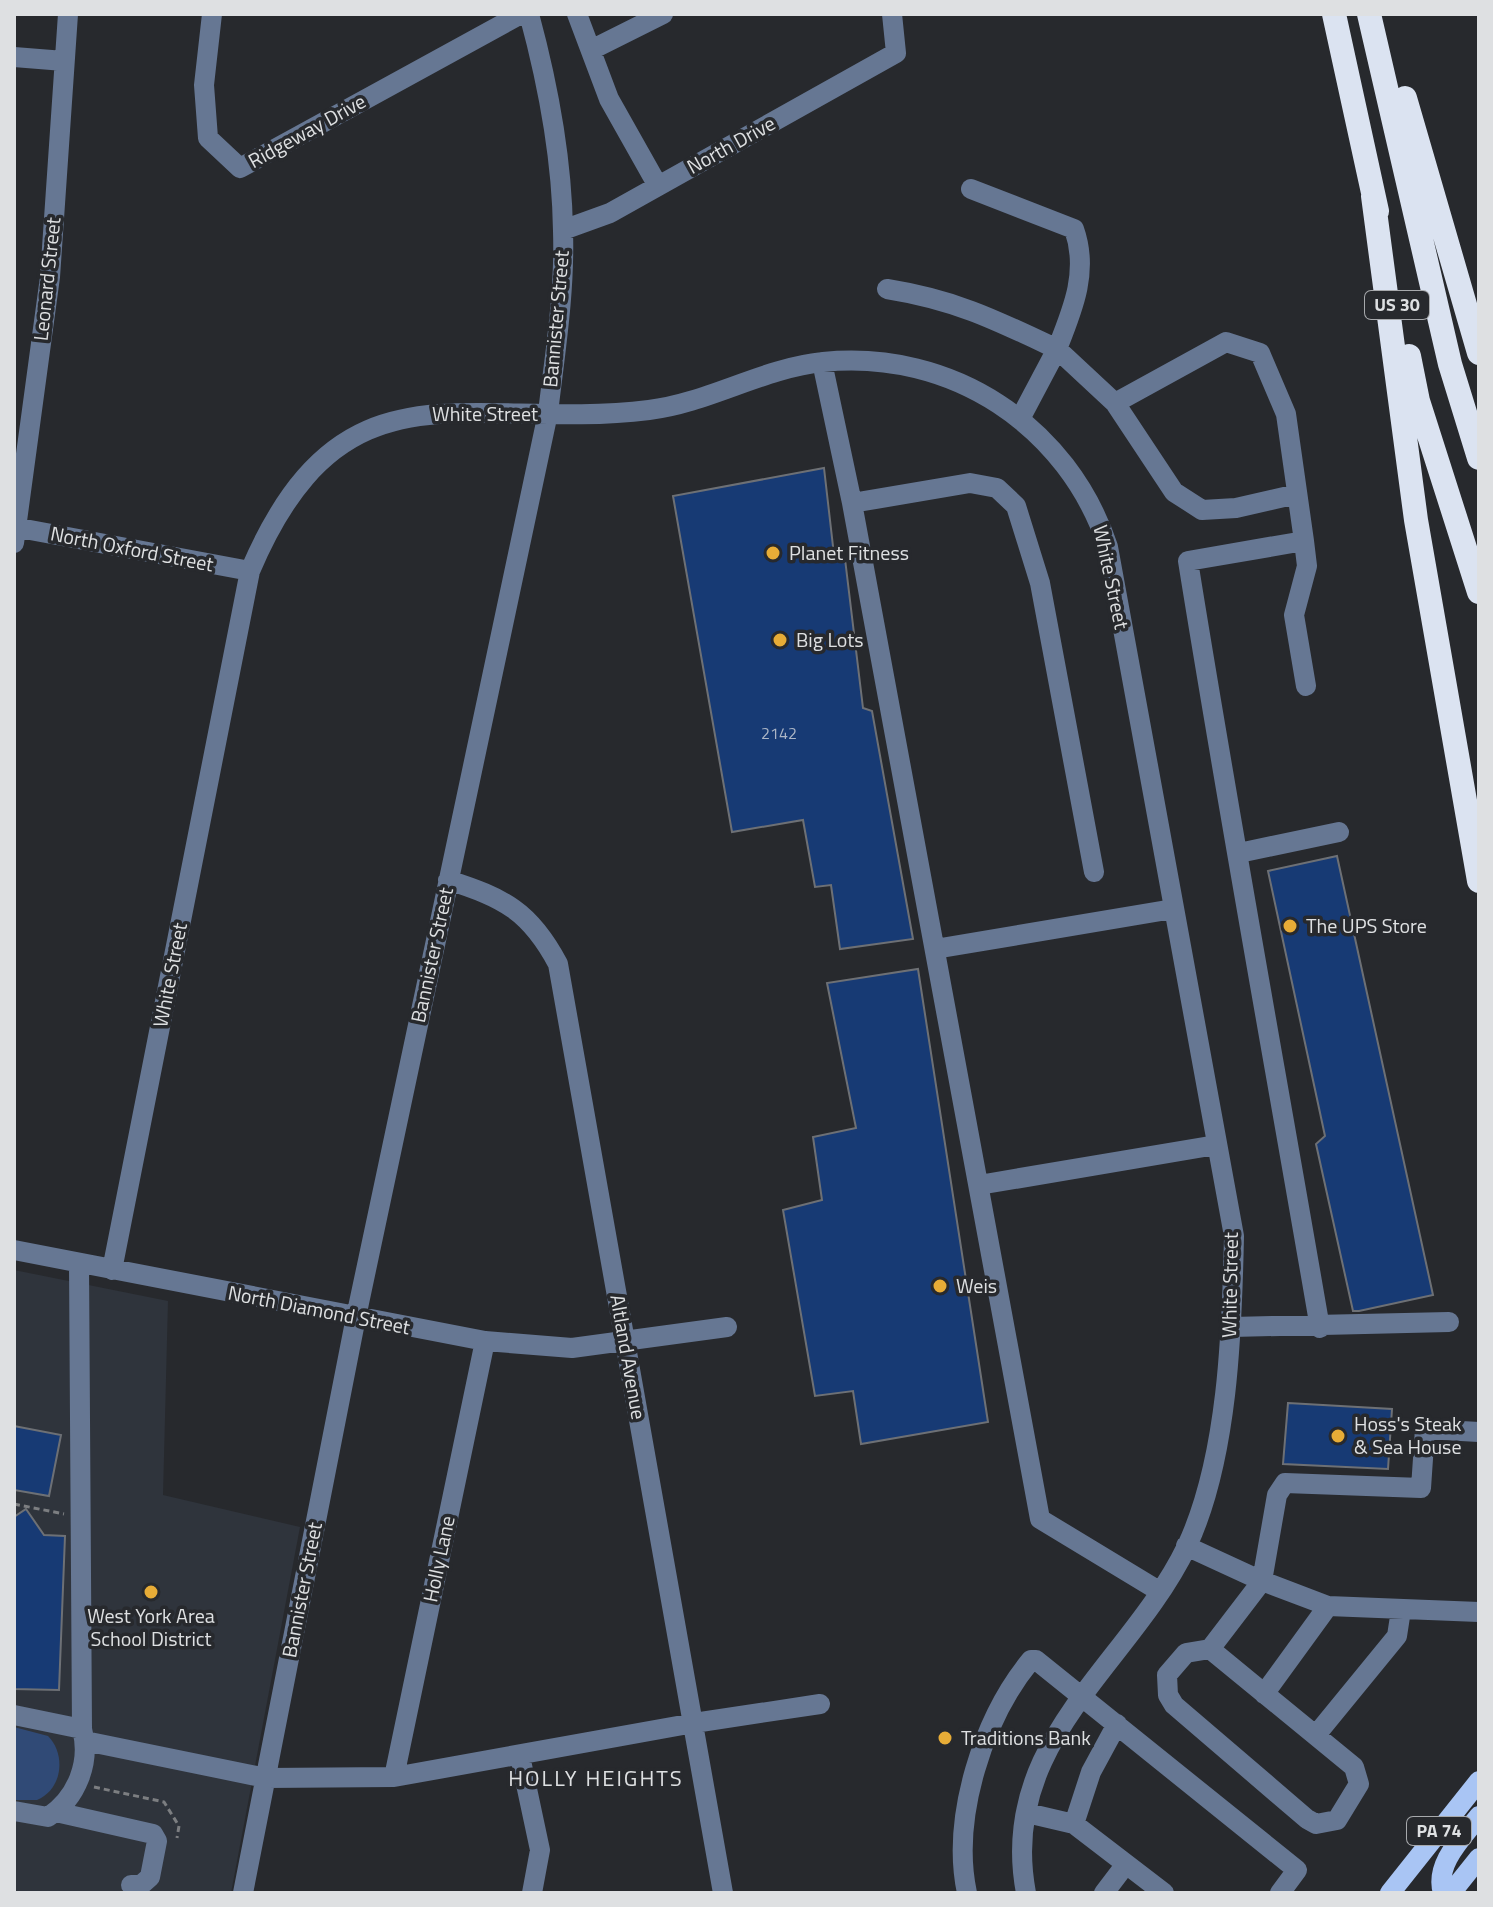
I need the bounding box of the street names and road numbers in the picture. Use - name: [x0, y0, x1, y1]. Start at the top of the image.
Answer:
- street label: Ridgeway Drive: [242, 85, 371, 176]
- street label: North Drive: [681, 108, 781, 182]
- street label: Leonard Street: [25, 216, 68, 342]
- street label: Bannister Street: [534, 249, 577, 389]
- road number: US 30: [1365, 291, 1429, 319]
- street label: White Street: [432, 398, 538, 429]
- street label: North Oxford Street: [48, 518, 216, 580]
- street label: White Street: [1085, 522, 1138, 632]
- street label: Bannister Street: [402, 884, 461, 1025]
- street label: White Street: [144, 920, 195, 1030]
- street label: White Street: [1213, 1232, 1246, 1338]
- street label: North Diamond Street: [225, 1277, 413, 1342]
- street label: Altland Avenue: [602, 1292, 655, 1422]
- street label: Holly Lane: [414, 1513, 463, 1605]
- street label: Bannister Street: [273, 1519, 330, 1660]
- road number: PA 74: [1407, 1817, 1471, 1845]

